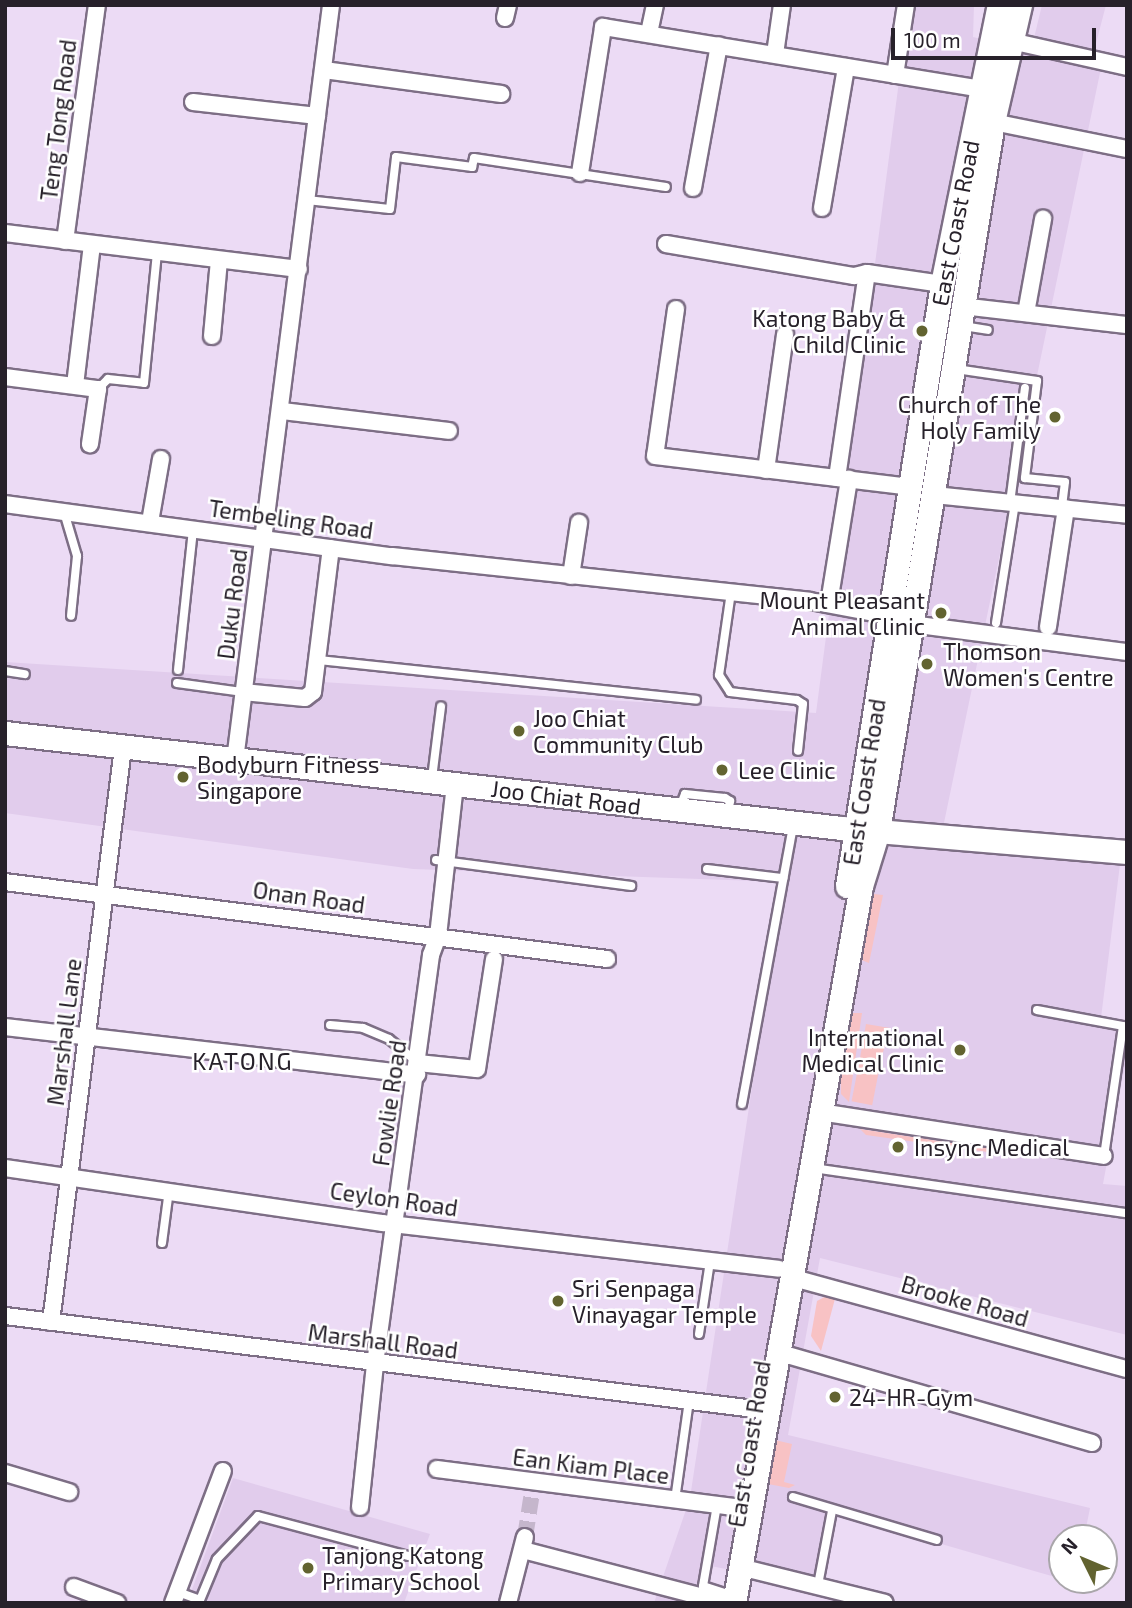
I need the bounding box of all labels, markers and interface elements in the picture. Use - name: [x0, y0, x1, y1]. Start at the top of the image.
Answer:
- scale bar: [894, 14, 1099, 58]
- text: 100 m: [904, 27, 961, 52]
- street label: Teng Tong Road: [34, 38, 82, 202]
- street label: East Coast Road: [925, 138, 985, 308]
- place label: Katong Baby & Child Clinic: [752, 304, 906, 358]
- marker: Katong Baby & Child Clinic: [912, 321, 932, 341]
- place label: Church of The Holy Family: [897, 390, 1041, 444]
- marker: Church of The Holy Family: [1047, 409, 1063, 425]
- street label: Tembeling Road: [207, 494, 375, 544]
- street label: Duku Road: [212, 547, 252, 661]
- place label: Mount Pleasant Animal Clinic: [760, 586, 925, 640]
- marker: Mount Pleasant Animal Clinic: [931, 603, 951, 623]
- place label: Thomson Women's Centre: [943, 637, 1114, 691]
- marker: Thomson Women's Centre: [917, 654, 937, 674]
- street label: East Coast Road: [837, 697, 891, 867]
- place label: Joo Chiat Community Club: [533, 704, 704, 758]
- marker: Joo Chiat Community Club: [511, 723, 527, 739]
- place label: Bodyburn Fitness Singapore: [197, 750, 380, 804]
- place label: Lee Clinic: [738, 756, 836, 784]
- marker: Lee Clinic: [712, 760, 732, 780]
- marker: Bodyburn Fitness Singapore: [175, 769, 191, 785]
- street label: Joo Chiat Road: [490, 774, 642, 820]
- street label: Onan Road: [251, 875, 367, 919]
- street label: Marshall Lane: [41, 957, 87, 1107]
- place label: International Medical Clinic: [801, 1023, 944, 1077]
- street label: Fowlie Road: [366, 1038, 412, 1168]
- marker: International Medical Clinic: [950, 1040, 970, 1060]
- district label: KATONG: [193, 1047, 293, 1075]
- place label: Insync Medical: [914, 1133, 1069, 1161]
- marker: Insync Medical: [888, 1137, 908, 1157]
- street label: Ceylon Road: [328, 1176, 460, 1222]
- street label: Brooke Road: [898, 1270, 1032, 1332]
- place label: Sri Senpaga Vinayagar Temple: [572, 1274, 758, 1328]
- marker: Sri Senpaga Vinayagar Temple: [550, 1293, 566, 1309]
- street label: Marshall Road: [306, 1318, 460, 1364]
- street label: East Coast Road: [722, 1359, 776, 1529]
- place label: 24-HR-Gym: [849, 1383, 973, 1411]
- marker: 24-HR-Gym: [827, 1389, 843, 1405]
- street label: Ean Kiam Place: [511, 1443, 671, 1489]
- north arrow: [1048, 1524, 1118, 1594]
- text: N: [1056, 1533, 1082, 1559]
- place label: Tanjong Katong Primary School: [322, 1541, 484, 1595]
- marker: Tanjong Katong Primary School: [300, 1560, 316, 1576]

